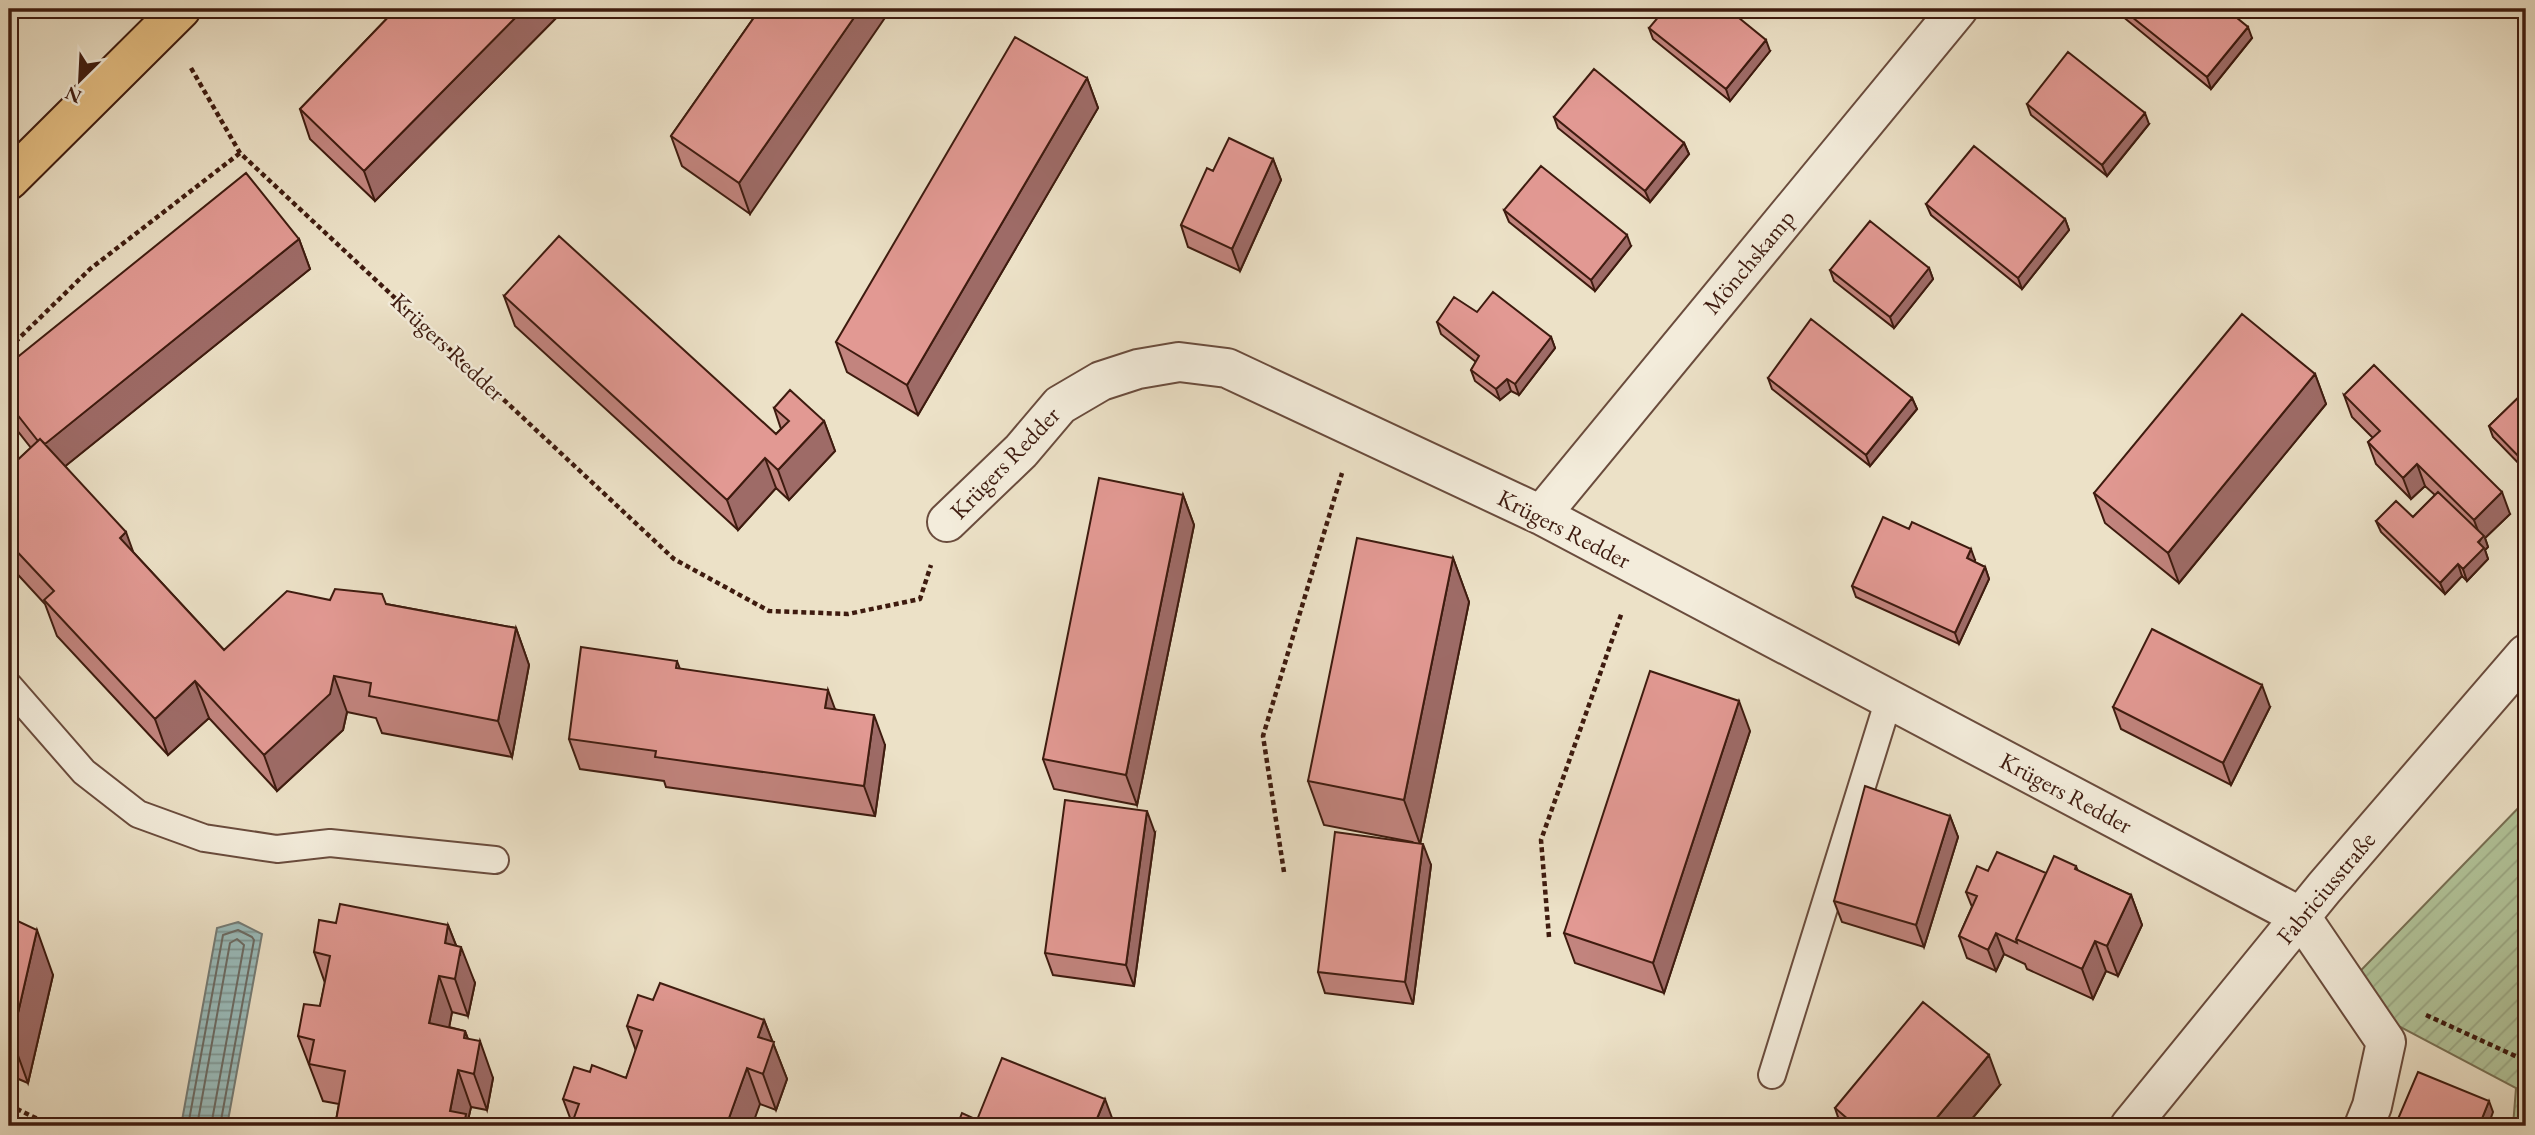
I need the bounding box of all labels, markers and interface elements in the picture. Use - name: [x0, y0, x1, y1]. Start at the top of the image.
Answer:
- north arrow: [46, 46, 116, 116]
- text: N: [61, 80, 85, 110]
- street label: Mönchskamp: [1696, 203, 1801, 320]
- street label: Krügers Redder: [385, 286, 512, 408]
- street label: Krügers Redder: [943, 400, 1066, 526]
- street label: Krügers Redder: [1492, 482, 1636, 575]
- street label: Krügers Redder: [1995, 745, 2138, 840]
- street label: Fabriciusstraße: [2269, 825, 2382, 950]

